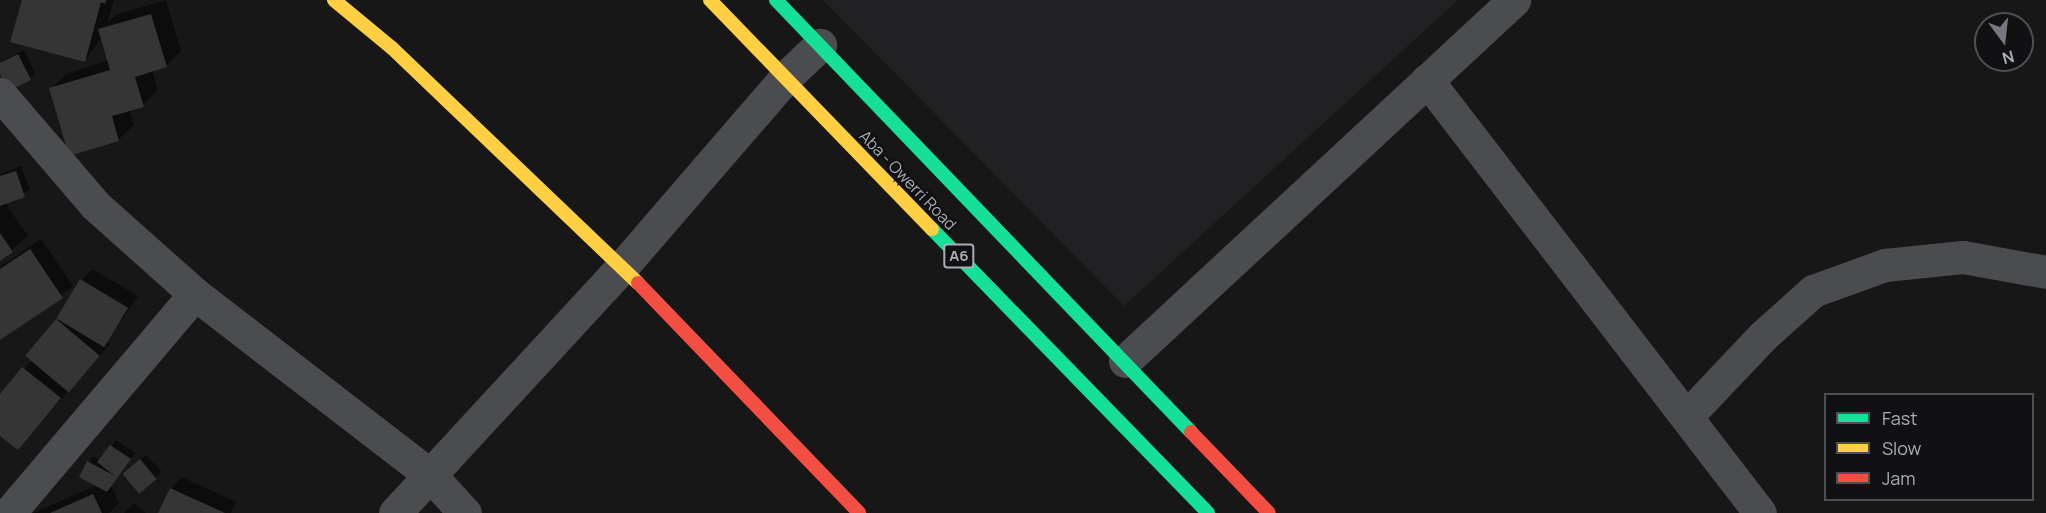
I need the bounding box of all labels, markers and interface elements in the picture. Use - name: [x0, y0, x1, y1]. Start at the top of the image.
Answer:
- north arrow: [1974, 12, 2034, 72]
- text: N: [2000, 45, 2017, 70]
- street label: Aba - Owerri Road: [856, 126, 960, 234]
- road number: A6: [942, 244, 976, 268]
- legend: [1824, 393, 2034, 501]
- text: Fast: [1882, 406, 1917, 430]
- text: Slow: [1882, 436, 1921, 460]
- text: Jam: [1882, 466, 1916, 490]

